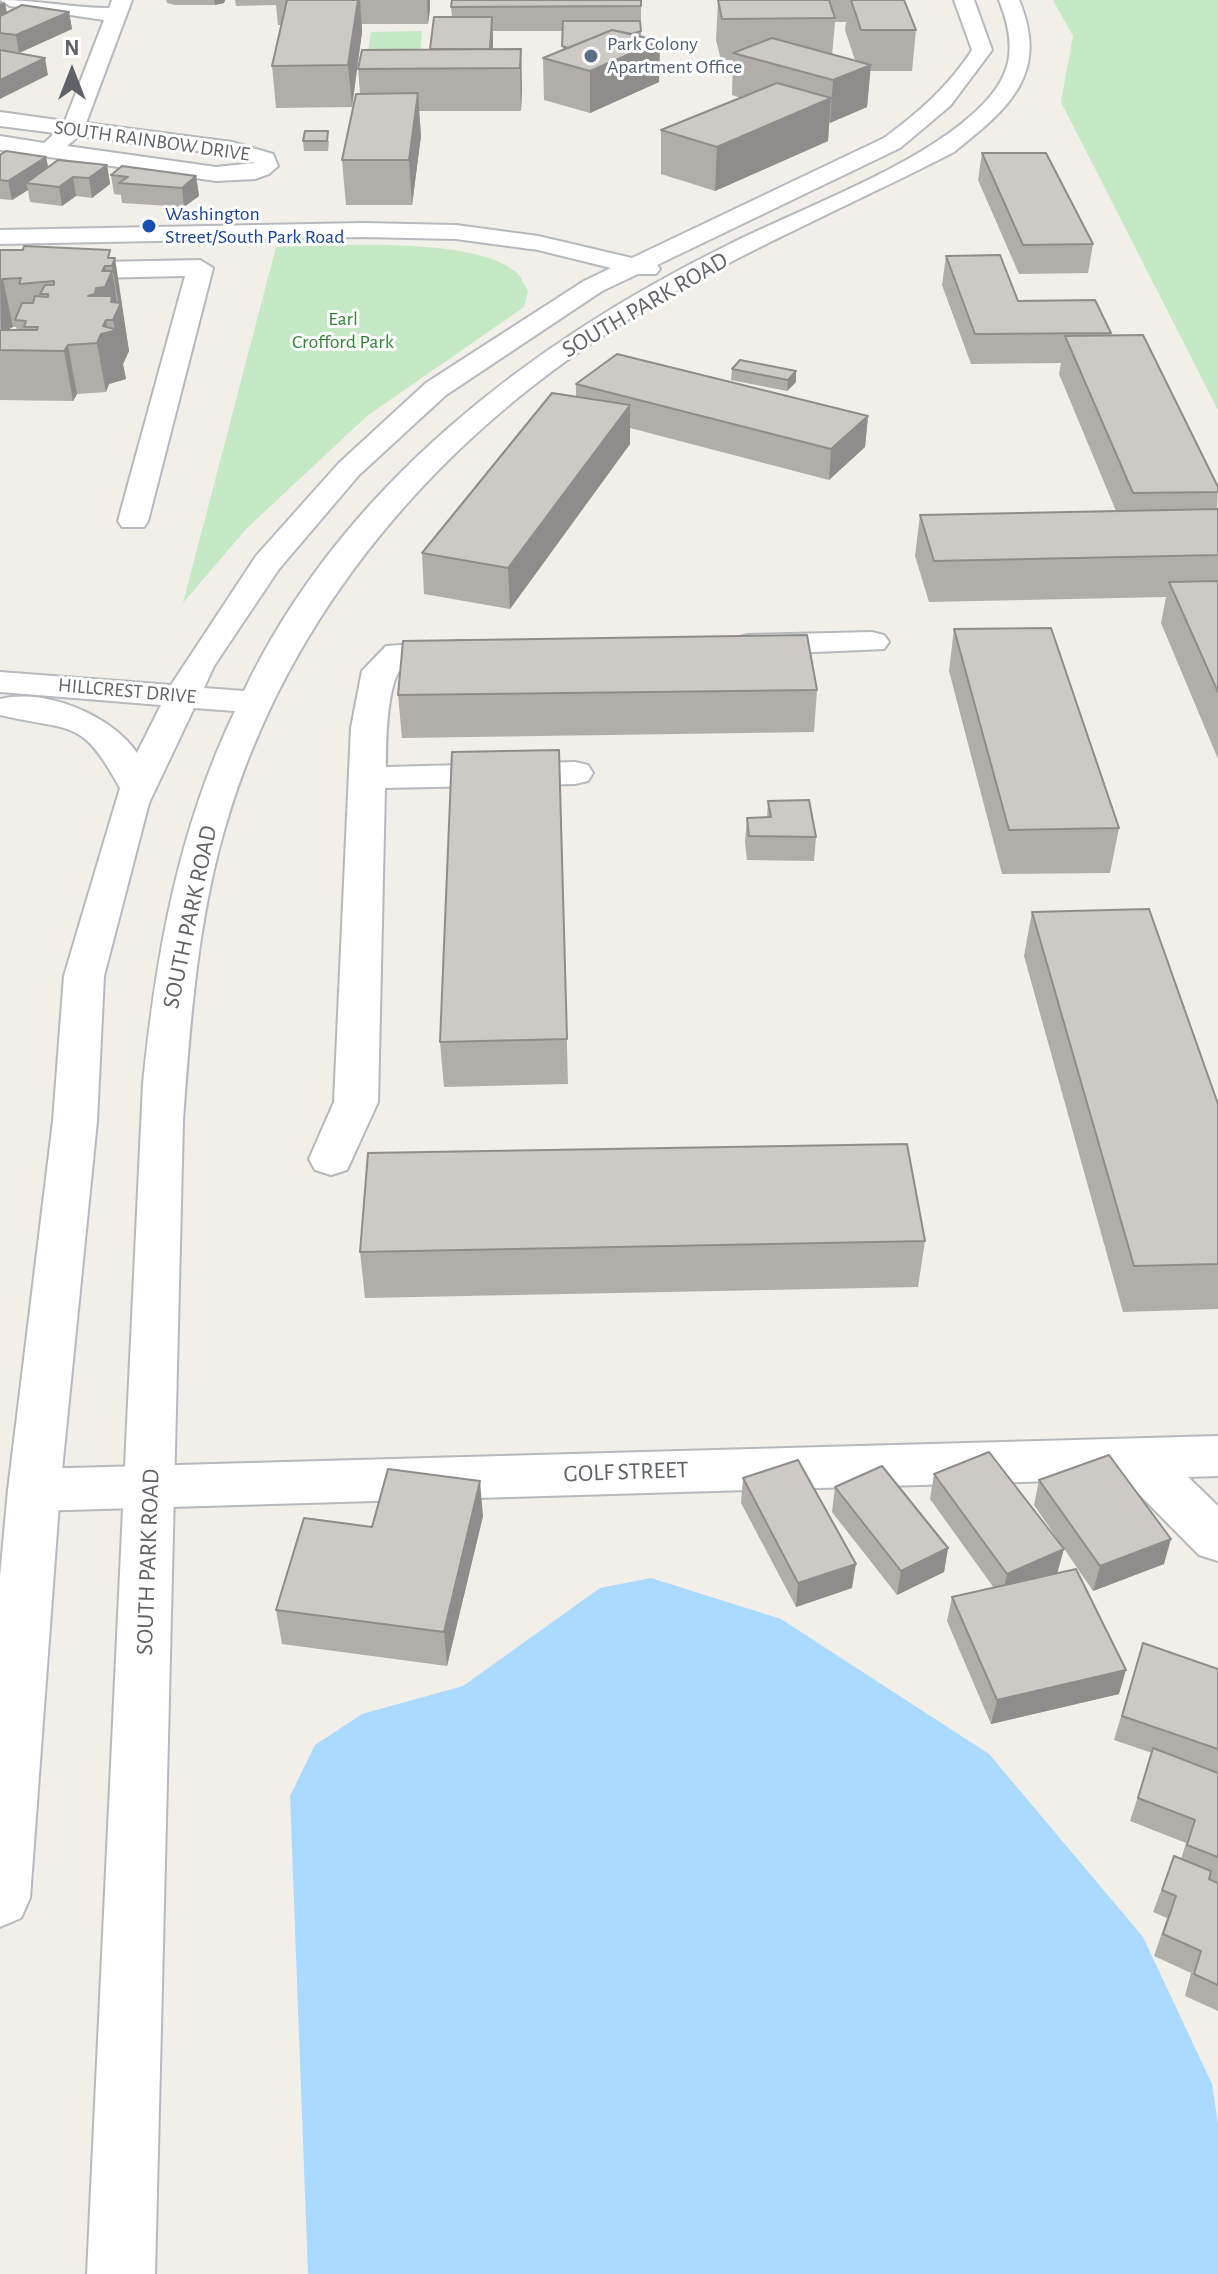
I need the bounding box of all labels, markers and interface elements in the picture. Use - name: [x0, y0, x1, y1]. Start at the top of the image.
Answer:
- north arrow: [32, 32, 112, 112]
- place label: Park Colony Apartment Office: [607, 32, 742, 79]
- text: N: [64, 37, 80, 59]
- marker: Park Colony Apartment Office: [582, 47, 600, 65]
- street label: SOUTH RAINBOW DRIVE: [53, 115, 251, 167]
- place label: Washington Street/South Park Road: [165, 202, 345, 249]
- marker: Washington Street/South Park Road: [140, 217, 158, 235]
- street label: SOUTH PARK ROAD: [557, 246, 733, 364]
- park label: Earl Crofford Park: [292, 307, 394, 354]
- street label: HILLCREST DRIVE: [57, 673, 197, 709]
- street label: SOUTH PARK ROAD: [157, 823, 223, 1011]
- street label: GOLF STREET: [563, 1455, 689, 1489]
- street label: SOUTH PARK ROAD: [130, 1468, 166, 1656]

